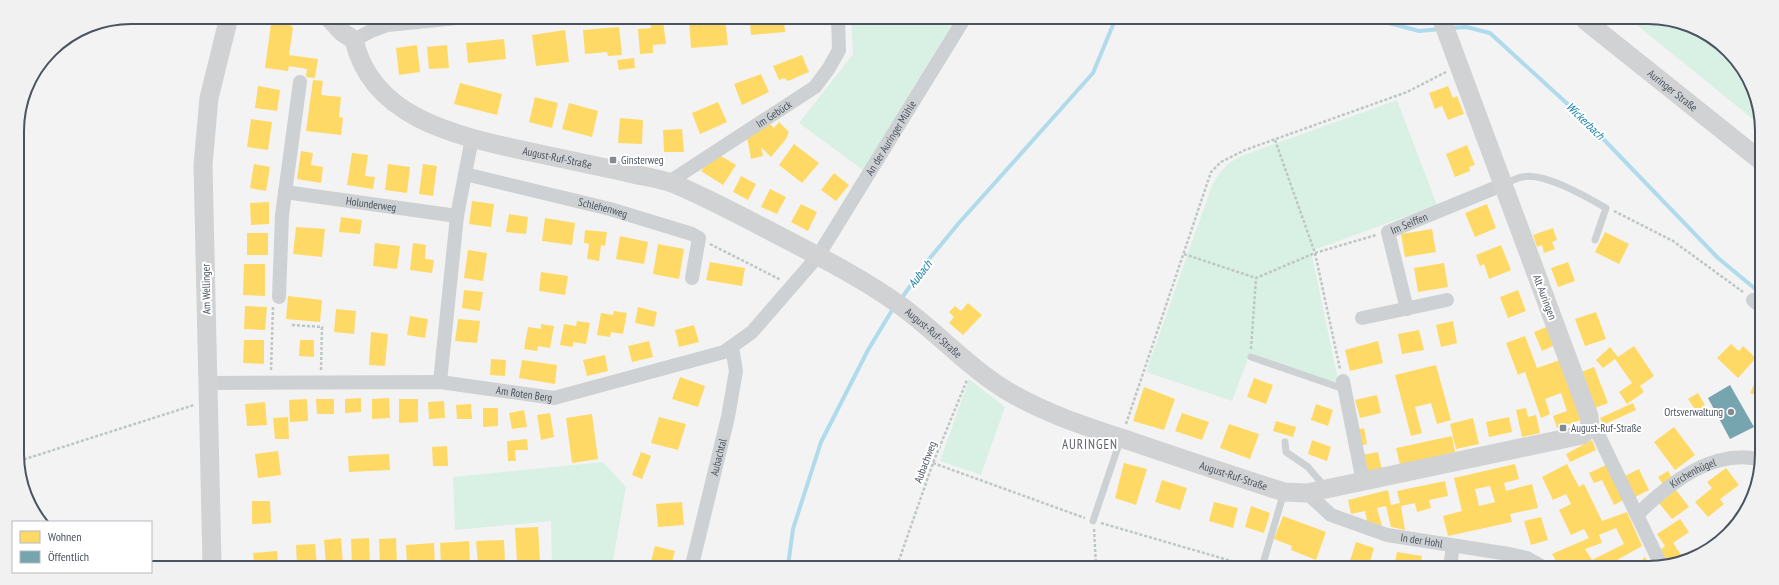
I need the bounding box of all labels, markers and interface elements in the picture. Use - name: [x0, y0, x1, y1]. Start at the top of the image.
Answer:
- street label: Auringer Straße: [1645, 66, 1701, 115]
- street label: Im Gebück: [753, 97, 795, 131]
- street label: An der Auringer Mühle: [862, 97, 919, 178]
- water label: Wickerbach: [1563, 99, 1608, 143]
- street label: August-Ruf-Straße: [521, 143, 594, 172]
- place label: Ginsterweg: [621, 153, 664, 167]
- marker: Ginsterweg: [608, 155, 618, 165]
- street label: Holunderweg: [345, 194, 398, 215]
- street label: Schlehenweg: [577, 195, 630, 221]
- street label: Im Seiffen: [1388, 209, 1430, 237]
- water label: Aubach: [904, 256, 935, 290]
- street label: Am Wellinger: [199, 264, 213, 314]
- street label: Alt Auringen: [1530, 272, 1560, 322]
- street label: August-Ruf-Straße: [902, 305, 965, 361]
- street label: Am Roten Berg: [495, 383, 553, 405]
- place label: Ortsverwaltung: [1664, 405, 1723, 419]
- marker: Ortsverwaltung: [1726, 407, 1736, 417]
- place label: August-Ruf-Straße: [1571, 421, 1642, 435]
- marker: August-Ruf-Straße: [1558, 423, 1568, 433]
- district label: AURINGEN: [1062, 436, 1118, 453]
- street label: Aubachtal: [707, 437, 730, 477]
- street label: Aubachweg: [911, 439, 939, 485]
- street label: Kirchenhügel: [1667, 455, 1718, 491]
- street label: August-Ruf-Straße: [1198, 458, 1270, 493]
- legend: [12, 521, 152, 573]
- text: Wohnen: [48, 529, 82, 544]
- street label: In der Hohl: [1399, 530, 1444, 551]
- text: Öffentlich: [48, 549, 89, 564]

